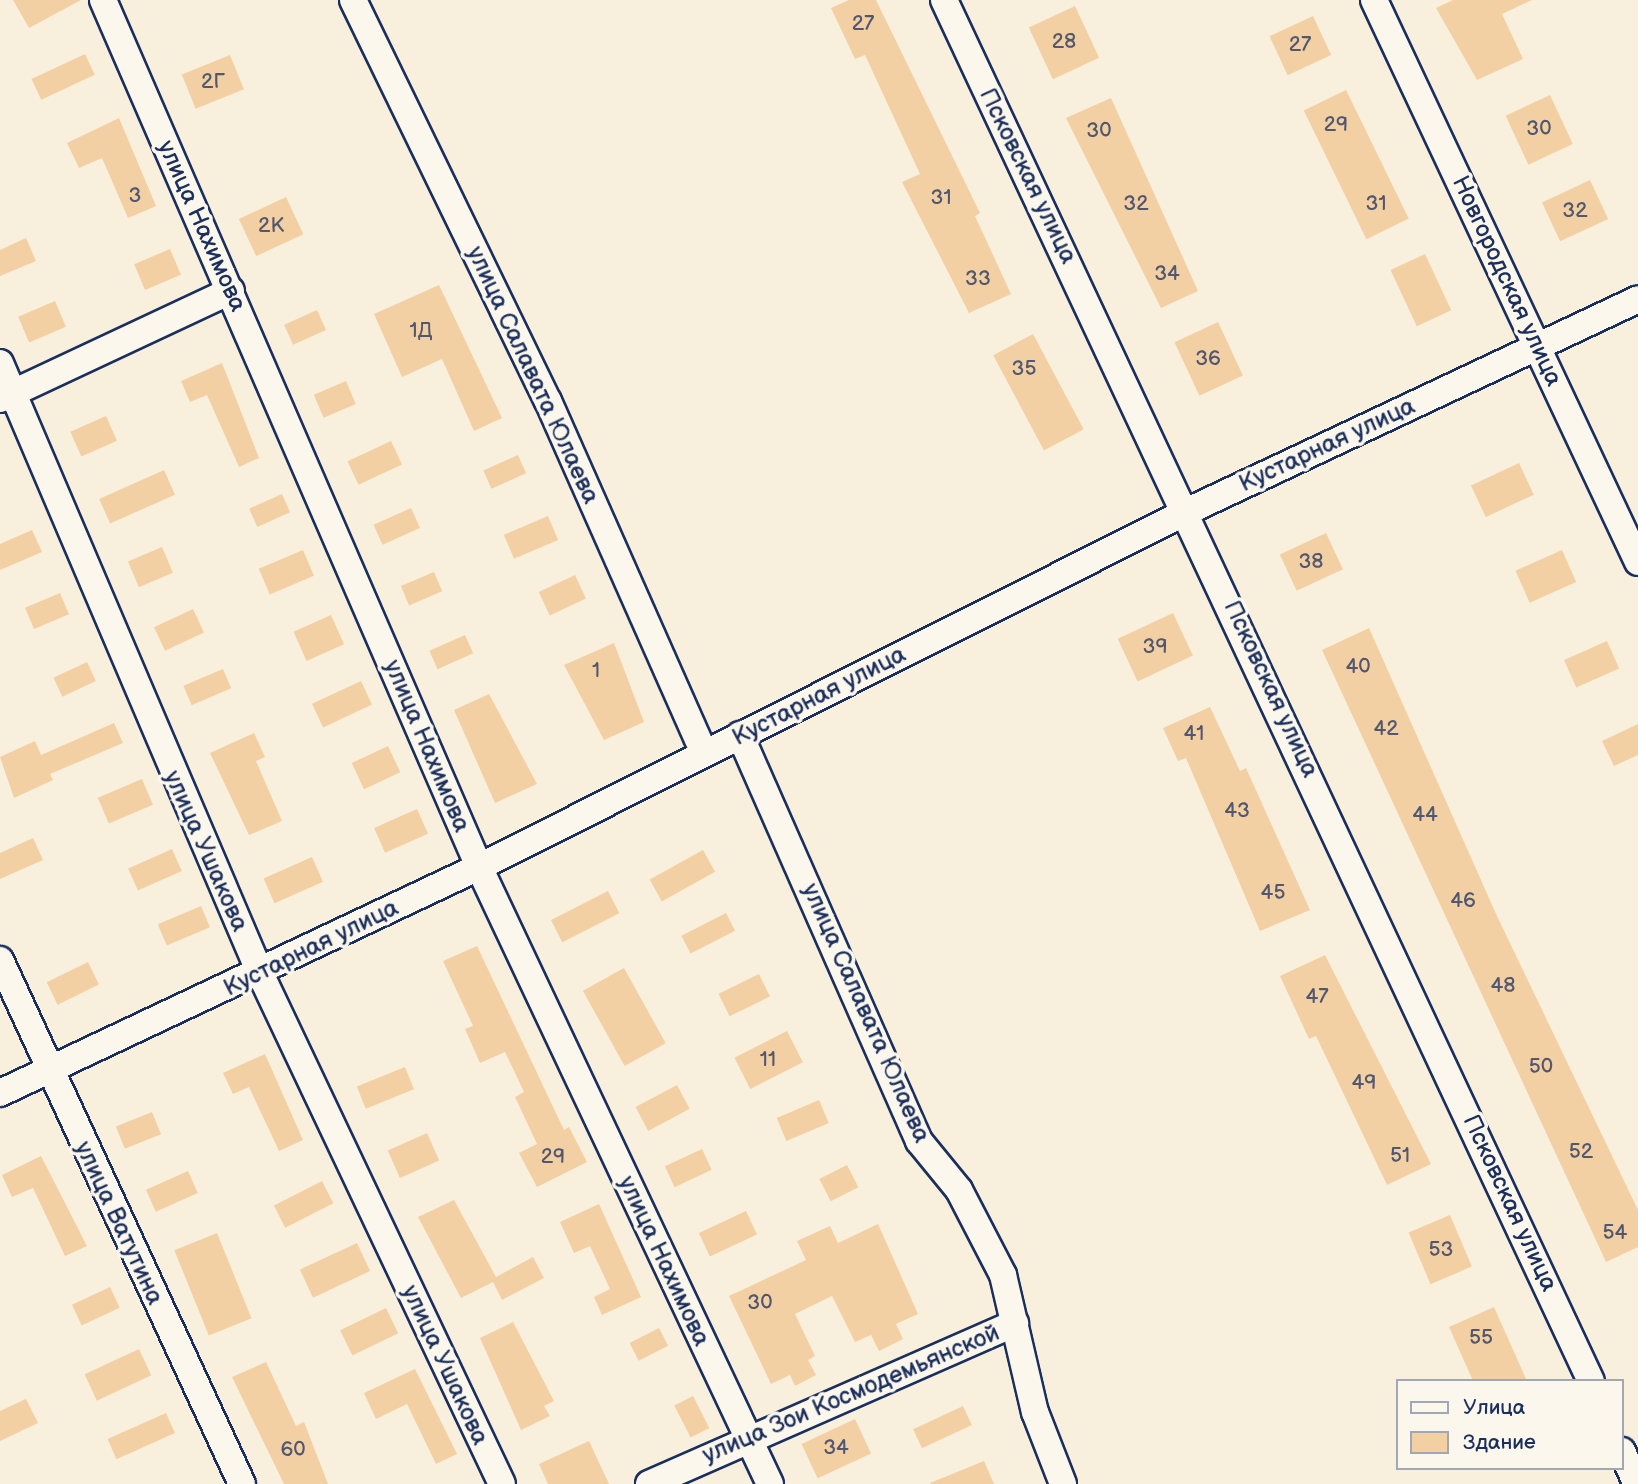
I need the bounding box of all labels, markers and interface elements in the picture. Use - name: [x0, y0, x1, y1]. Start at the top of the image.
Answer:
- house number: 27: [852, 11, 874, 37]
- house number: 28: [1052, 29, 1076, 55]
- house number: 27: [1289, 32, 1311, 58]
- house number: 2Г: [201, 69, 225, 95]
- street label: Псковская улица: [973, 84, 1083, 268]
- house number: 29: [1324, 112, 1348, 138]
- house number: 30: [1526, 116, 1552, 142]
- house number: 30: [1086, 118, 1112, 144]
- street label: улица Нахимова: [151, 136, 253, 316]
- street label: Новгородская улица: [1446, 171, 1568, 391]
- house number: 3: [129, 183, 141, 209]
- house number: 31: [930, 185, 952, 211]
- house number: 32: [1123, 191, 1149, 217]
- house number: 31: [1365, 191, 1387, 217]
- house number: 32: [1562, 198, 1588, 224]
- house number: 2К: [258, 213, 284, 239]
- street label: улица Салавата Юлаева: [461, 242, 605, 508]
- house number: 34: [1154, 261, 1180, 287]
- house number: 33: [965, 266, 991, 292]
- house number: 1Д: [410, 318, 432, 344]
- house number: 36: [1195, 346, 1221, 372]
- house number: 35: [1012, 356, 1036, 382]
- street label: Кустарная улица: [1234, 392, 1420, 498]
- house number: 38: [1298, 549, 1324, 575]
- street label: Псковская улица: [1217, 596, 1325, 782]
- house number: 39: [1142, 634, 1168, 660]
- street label: Кустарная улица: [728, 640, 910, 752]
- house number: 40: [1345, 654, 1371, 680]
- street label: улица Нахимова: [378, 656, 476, 836]
- house number: 1: [592, 658, 600, 684]
- house number: 42: [1373, 716, 1399, 742]
- house number: 41: [1184, 721, 1204, 747]
- street label: улица Ушакова: [158, 766, 254, 936]
- house number: 43: [1224, 798, 1250, 824]
- house number: 44: [1412, 802, 1438, 828]
- street label: улица Салавата Юлаева: [796, 879, 936, 1147]
- house number: 45: [1261, 880, 1285, 906]
- house number: 46: [1450, 888, 1476, 914]
- street label: Кустарная улица: [219, 893, 403, 1003]
- house number: 48: [1490, 973, 1516, 999]
- house number: 47: [1305, 984, 1329, 1010]
- house number: 11: [760, 1047, 776, 1073]
- house number: 50: [1529, 1054, 1553, 1080]
- house number: 49: [1352, 1070, 1376, 1096]
- street label: Псковская улица: [1456, 1110, 1564, 1296]
- street label: улица Ватутина: [69, 1137, 169, 1309]
- house number: 52: [1569, 1139, 1593, 1165]
- house number: 51: [1390, 1143, 1410, 1169]
- house number: 29: [541, 1144, 565, 1170]
- street label: улица Нахимова: [612, 1171, 716, 1351]
- house number: 54: [1603, 1220, 1627, 1246]
- house number: 53: [1429, 1237, 1453, 1263]
- street label: улица Ушакова: [395, 1281, 495, 1449]
- house number: 30: [747, 1290, 773, 1316]
- street label: улица Зои Космодемьянской: [698, 1318, 1004, 1470]
- house number: 55: [1469, 1325, 1493, 1351]
- legend: [1396, 1379, 1624, 1470]
- text: Улица: [1463, 1395, 1525, 1420]
- text: Здание: [1463, 1430, 1536, 1455]
- house number: 34: [823, 1435, 849, 1461]
- house number: 60: [280, 1437, 306, 1463]

